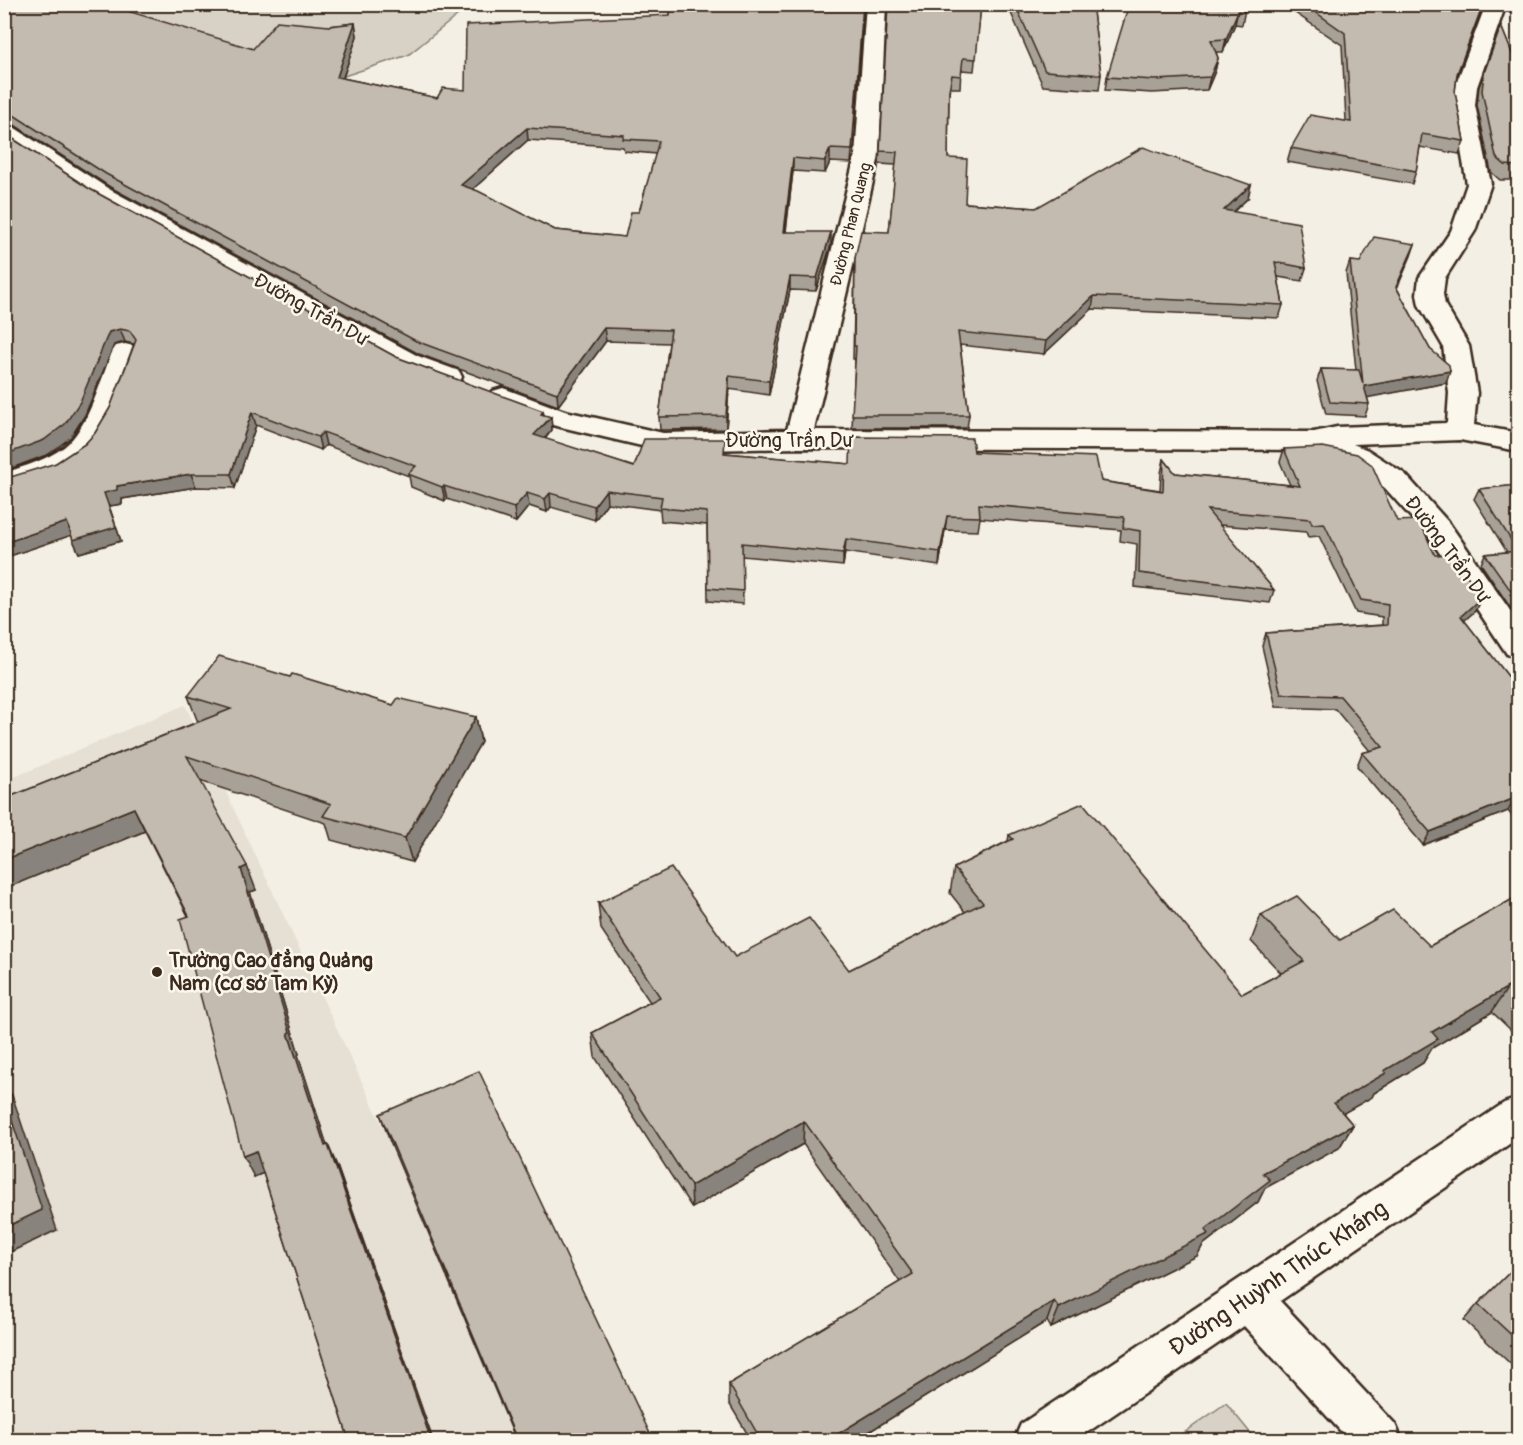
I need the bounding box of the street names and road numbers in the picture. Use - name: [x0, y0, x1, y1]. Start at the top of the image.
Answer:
- street label: Đường Phan Quang: [826, 161, 876, 288]
- street label: Đường Trần Dư: [249, 268, 374, 352]
- street label: Đường Trần Dư: [725, 428, 854, 453]
- street label: Đường Trần Dư: [1399, 491, 1497, 609]
- street label: Đường Huỳnh Thúc Kháng: [1163, 1194, 1393, 1362]

